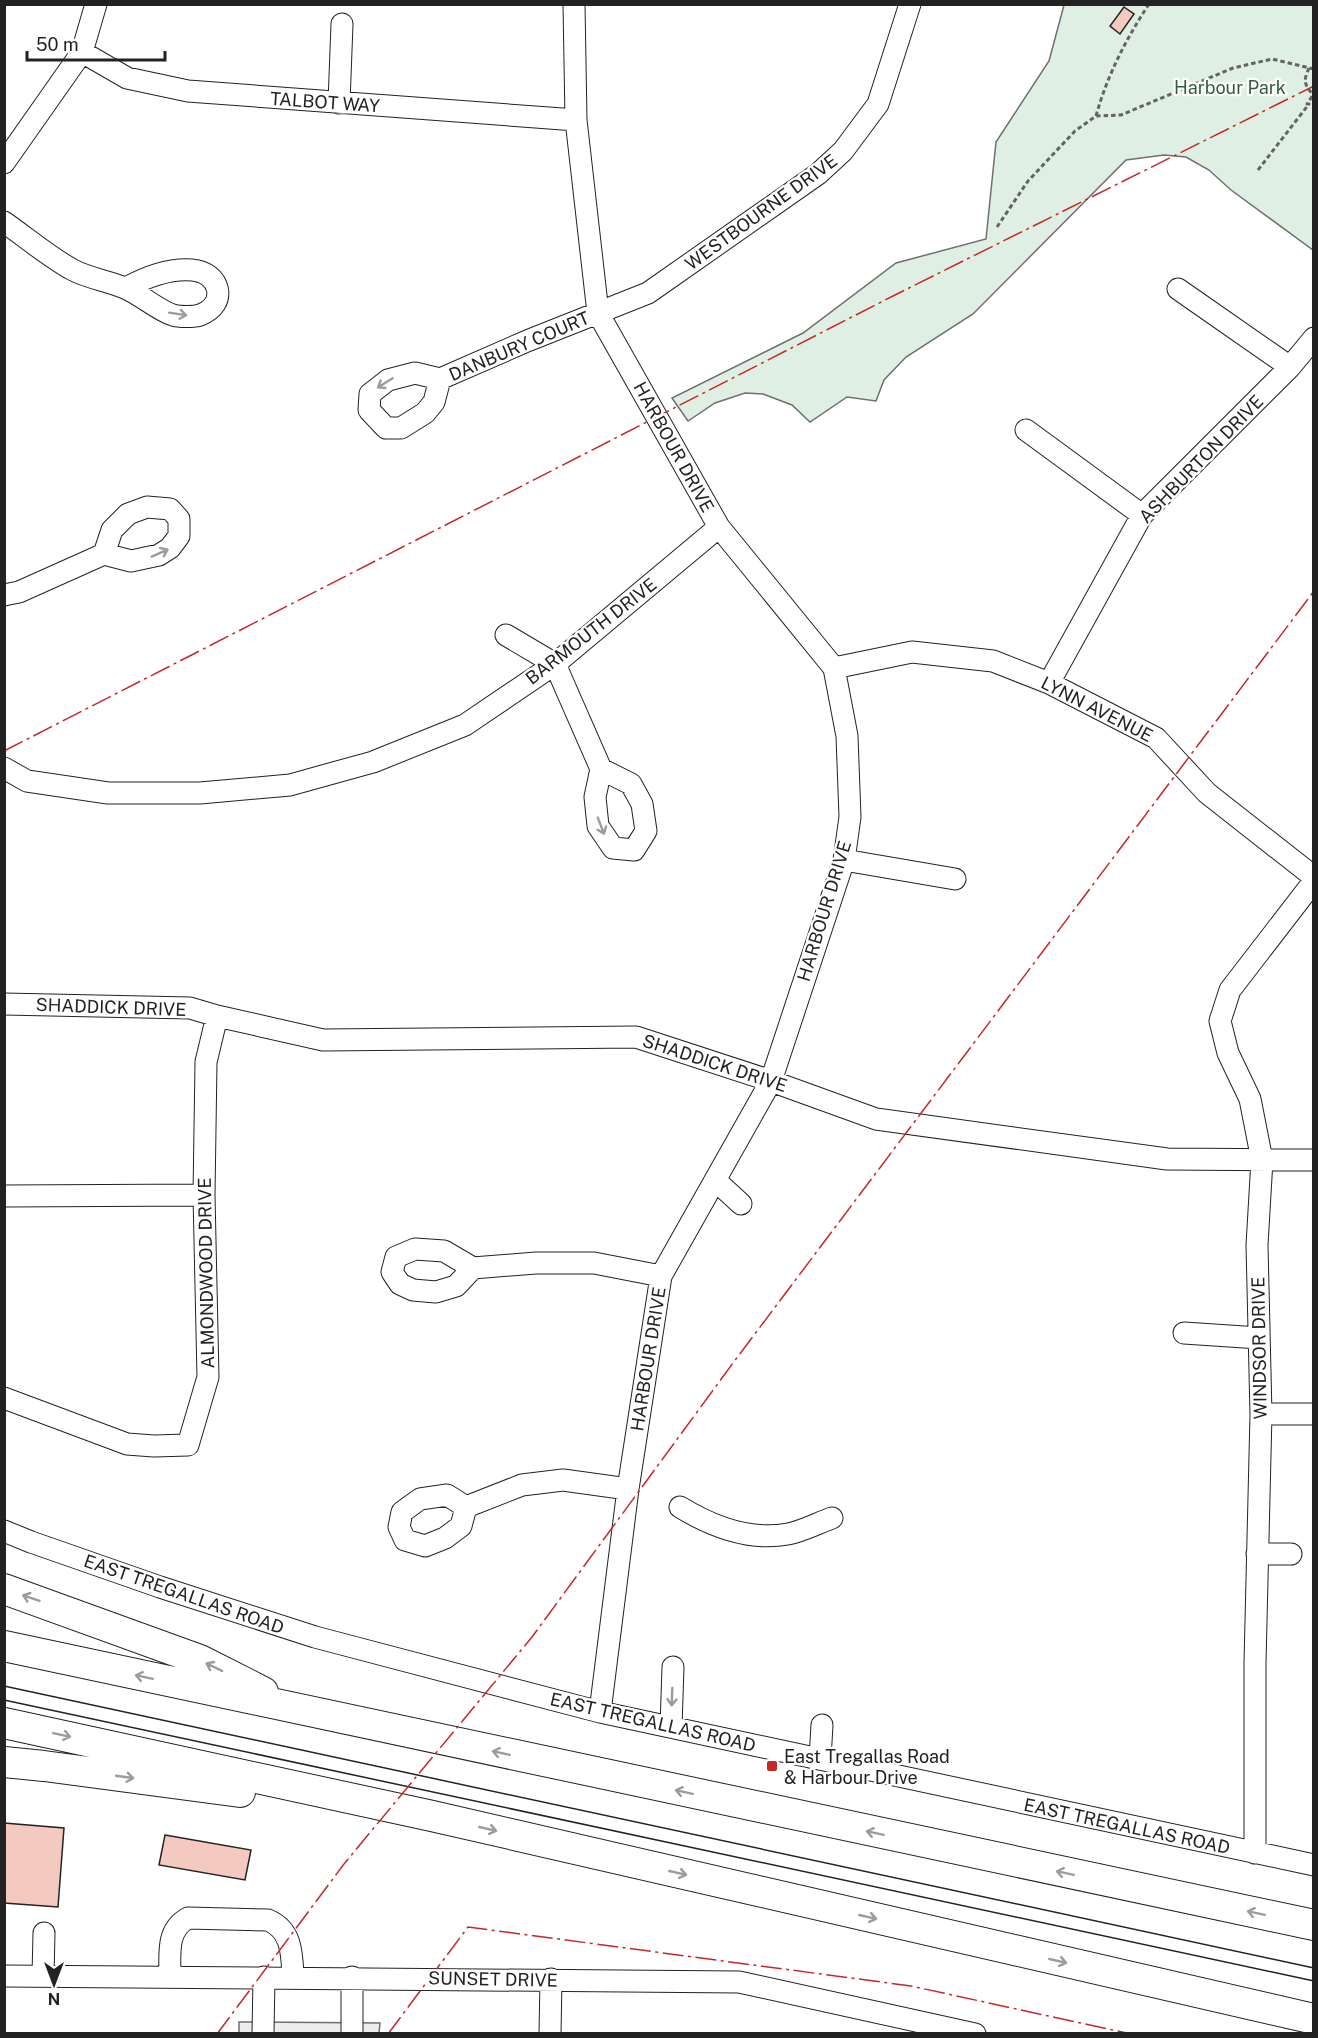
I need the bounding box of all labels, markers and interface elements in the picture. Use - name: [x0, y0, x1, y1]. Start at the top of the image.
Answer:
- scale bar: [27, 24, 165, 62]
- text: 50 m: [36, 34, 79, 55]
- park label: Harbour Park: [1174, 77, 1286, 98]
- street label: TALBOT WAY: [270, 88, 381, 116]
- street label: WESTBOURNE DRIVE: [681, 150, 841, 274]
- street label: DANBURY COURT: [446, 307, 593, 385]
- one-way arrow: [168, 308, 187, 319]
- one-way arrow: [377, 378, 394, 390]
- street label: HARBOUR DRIVE: [629, 378, 719, 516]
- street label: ASHBURTON DRIVE: [1134, 391, 1268, 527]
- one-way arrow: [151, 547, 169, 558]
- street label: BARMOUTH DRIVE: [521, 573, 661, 689]
- street label: LYNN AVENUE: [1038, 672, 1156, 746]
- one-way arrow: [596, 816, 607, 834]
- street label: HARBOUR DRIVE: [793, 838, 855, 984]
- street label: SHADDICK DRIVE: [35, 994, 187, 1020]
- street label: SHADDICK DRIVE: [640, 1030, 790, 1096]
- street label: ALMONDWOOD DRIVE: [194, 1177, 218, 1369]
- street label: WINDSOR DRIVE: [1247, 1276, 1271, 1420]
- street label: HARBOUR DRIVE: [626, 1285, 670, 1433]
- street label: EAST TREGALLAS ROAD: [81, 1550, 287, 1638]
- one-way arrow: [22, 1592, 41, 1603]
- one-way arrow: [205, 1661, 223, 1672]
- one-way arrow: [135, 1670, 154, 1682]
- one-way arrow: [667, 1687, 678, 1707]
- street label: EAST TREGALLAS ROAD: [548, 1688, 758, 1756]
- one-way arrow: [52, 1730, 71, 1742]
- place label: East Tregallas Road & Harbour Drive: [784, 1746, 950, 1788]
- one-way arrow: [492, 1747, 511, 1759]
- marker: East Tregallas Road & Harbour Drive: [765, 1759, 779, 1773]
- one-way arrow: [115, 1772, 134, 1783]
- one-way arrow: [675, 1786, 694, 1797]
- street label: EAST TREGALLAS ROAD: [1022, 1794, 1232, 1858]
- one-way arrow: [478, 1824, 498, 1835]
- one-way arrow: [865, 1826, 884, 1838]
- one-way arrow: [1056, 1867, 1076, 1878]
- one-way arrow: [668, 1868, 688, 1879]
- one-way arrow: [1247, 1907, 1267, 1918]
- one-way arrow: [859, 1911, 878, 1923]
- north arrow: [24, 1954, 84, 2014]
- one-way arrow: [1049, 1955, 1068, 1967]
- street label: SUNSET DRIVE: [428, 1967, 558, 1991]
- text: N: [48, 1989, 60, 2008]

